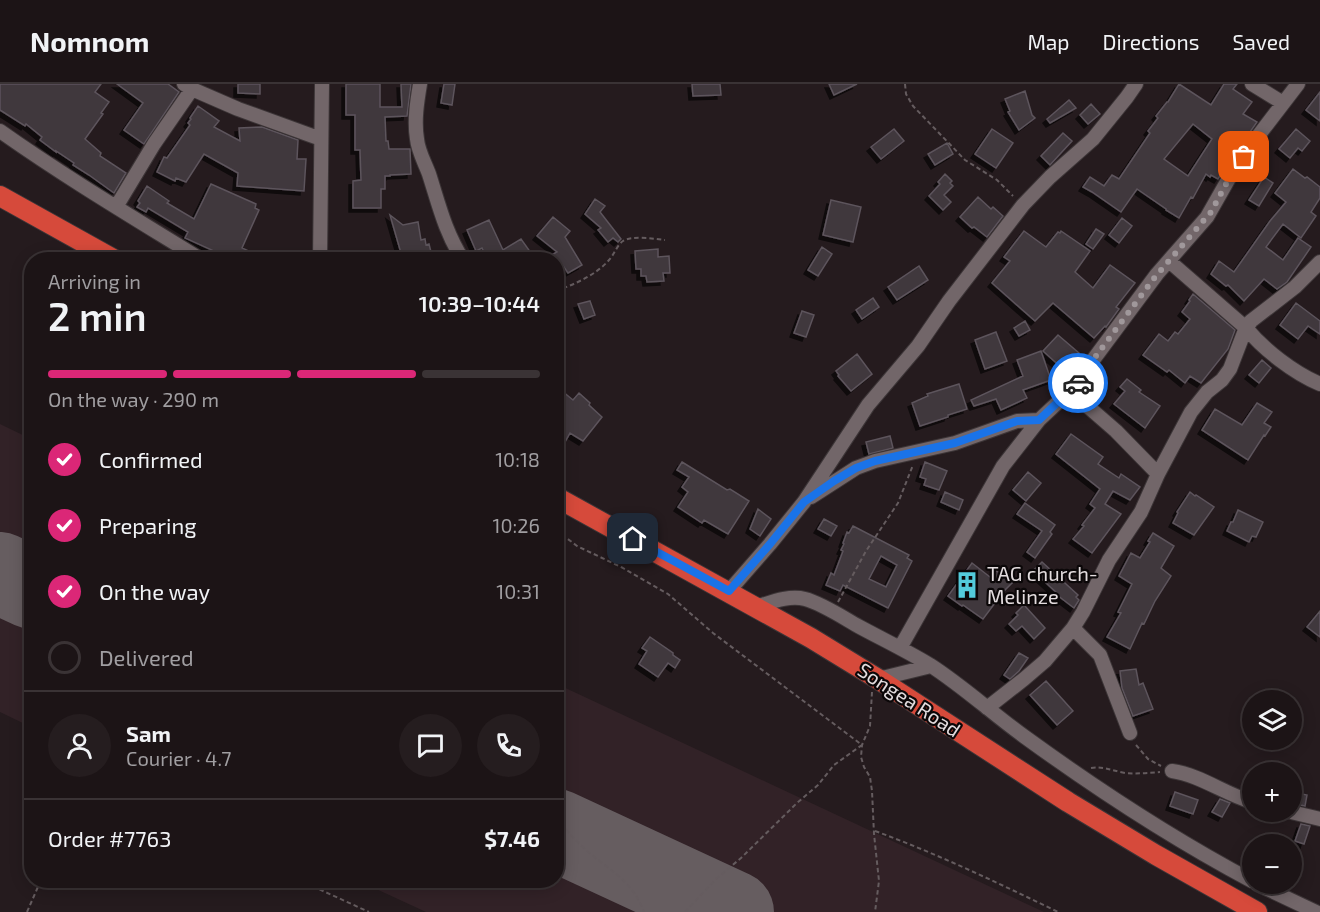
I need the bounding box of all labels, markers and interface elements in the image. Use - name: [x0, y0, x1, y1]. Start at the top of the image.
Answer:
- text: Nomnom: [30, 24, 149, 58]
- text: Map: [1027, 29, 1070, 54]
- text: Directions: [1103, 29, 1199, 54]
- text: Saved: [1232, 29, 1290, 54]
- pin: [1218, 131, 1269, 182]
- icon: bag: [1227, 140, 1260, 173]
- text: Arriving in: [48, 269, 141, 293]
- text: 10:39–10:44: [419, 290, 540, 316]
- text: 2 min: [48, 292, 147, 339]
- courier: [1048, 353, 1108, 413]
- icon: car: [1062, 367, 1095, 400]
- text: On the way · 290 m: [48, 387, 219, 411]
- icon: check: [48, 443, 81, 476]
- text: Confirmed: [99, 446, 203, 472]
- text: 10:18: [495, 447, 540, 471]
- icon: check: [48, 509, 81, 542]
- text: Preparing: [99, 512, 197, 538]
- text: 10:26: [493, 513, 540, 537]
- pin: [607, 513, 658, 564]
- icon: home: [616, 522, 649, 555]
- place label: TAG church- Melinze: [987, 561, 1098, 608]
- building icon: TAG church- Melinze: [952, 570, 982, 600]
- icon: check: [48, 575, 81, 608]
- text: On the way: [99, 578, 210, 604]
- text: 10:31: [496, 579, 540, 603]
- text: Delivered: [99, 644, 194, 670]
- street label: Songea Road: [854, 657, 965, 741]
- map controls: [1242, 690, 1302, 894]
- button: layers: [1242, 690, 1302, 750]
- button: person: [48, 714, 111, 777]
- button: chat: [399, 714, 462, 777]
- button: phone: [477, 714, 540, 777]
- text: Sam: [126, 720, 171, 746]
- text: Courier · 4.7: [126, 746, 232, 770]
- button: +: [1242, 762, 1302, 822]
- text: Order #7763: [48, 825, 171, 851]
- text: $7.46: [484, 825, 540, 851]
- button: −: [1242, 834, 1302, 894]

